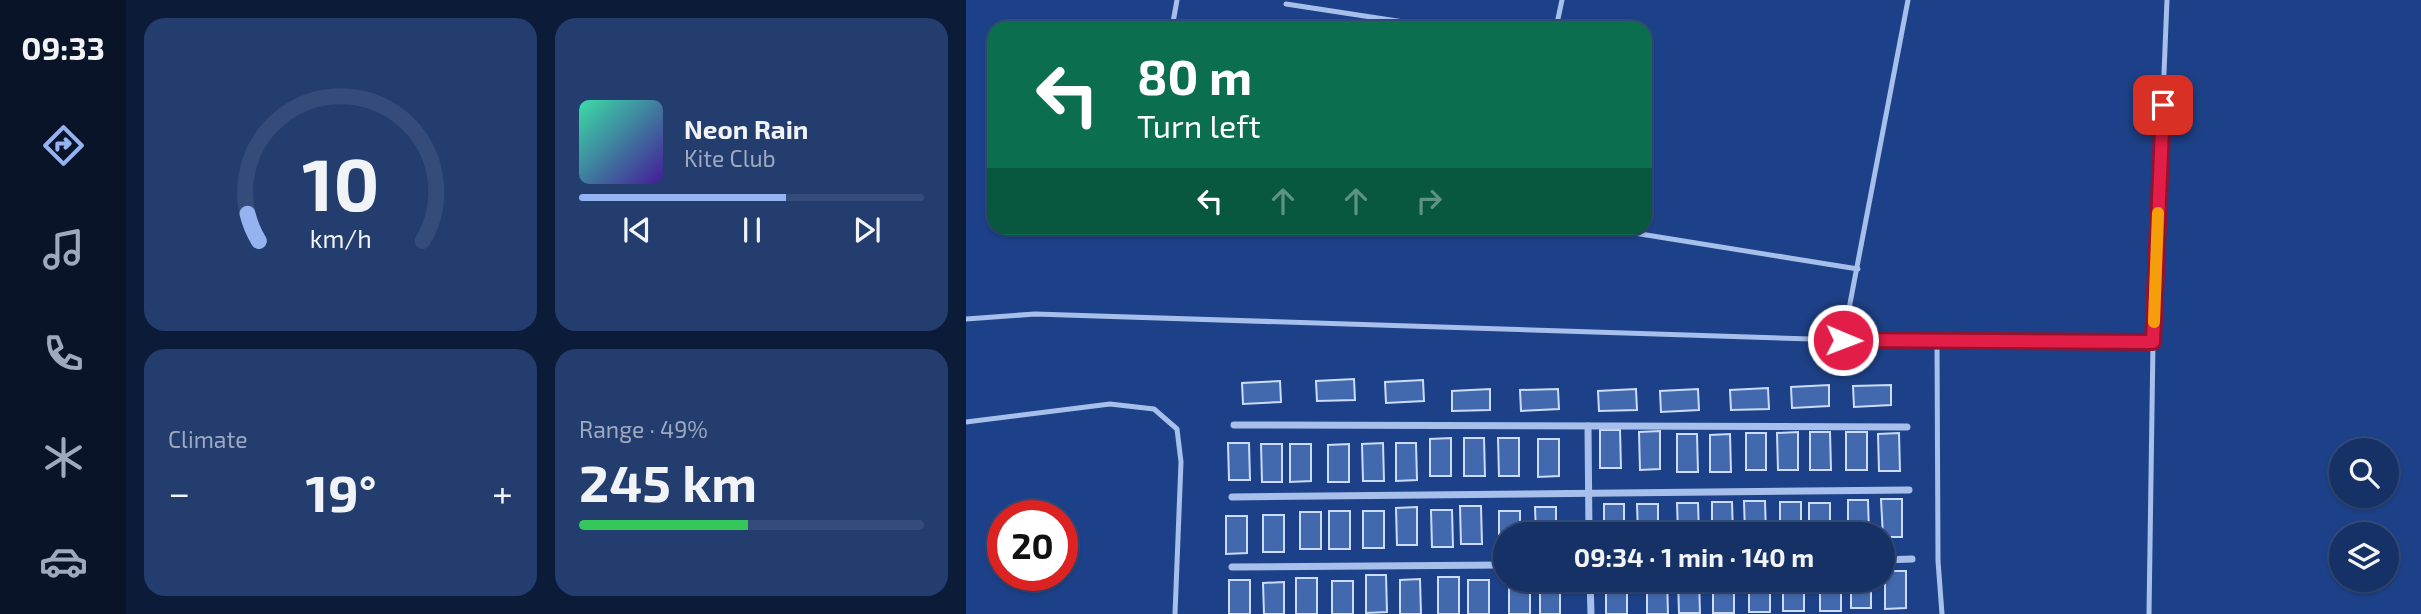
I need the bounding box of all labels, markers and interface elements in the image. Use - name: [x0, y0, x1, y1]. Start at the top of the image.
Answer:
- text: 09:33: [21, 28, 105, 66]
- text: 80 m: [1137, 46, 1252, 105]
- icon: left: [1022, 49, 1113, 140]
- pin: [2133, 75, 2193, 135]
- icon: arrive: [2144, 86, 2182, 124]
- text: Turn left: [1137, 106, 1261, 144]
- text: Neon Rain: [684, 113, 808, 144]
- icon: directions: [39, 121, 88, 170]
- text: 10: [302, 138, 379, 226]
- text: Kite Club: [684, 144, 776, 172]
- icon: left: [1191, 182, 1229, 220]
- icon: ahead: [1264, 182, 1302, 220]
- icon: ahead: [1337, 182, 1375, 220]
- icon: right: [1410, 182, 1448, 220]
- icon: previous: [618, 211, 656, 249]
- icon: pause: [733, 211, 771, 249]
- icon: next: [848, 211, 886, 249]
- text: km/h: [309, 223, 372, 253]
- icon: music: [39, 225, 88, 274]
- position arrow: [1806, 303, 1880, 377]
- icon: phone: [39, 329, 88, 378]
- text: Range · 49%: [579, 415, 708, 443]
- text: Climate: [168, 425, 248, 453]
- icon: climate: [39, 433, 88, 482]
- map controls: [2329, 438, 2399, 592]
- button: search: [2329, 438, 2399, 508]
- text: 245 km: [579, 450, 757, 512]
- text: 19°: [306, 460, 377, 522]
- text: −: [168, 469, 190, 515]
- text: +: [492, 469, 513, 515]
- speed limit sign: 20: [987, 500, 1078, 591]
- button: layers: [2329, 522, 2399, 592]
- icon: car: [39, 537, 88, 586]
- text: 09:34 · 1 min · 140 m: [1574, 541, 1814, 572]

